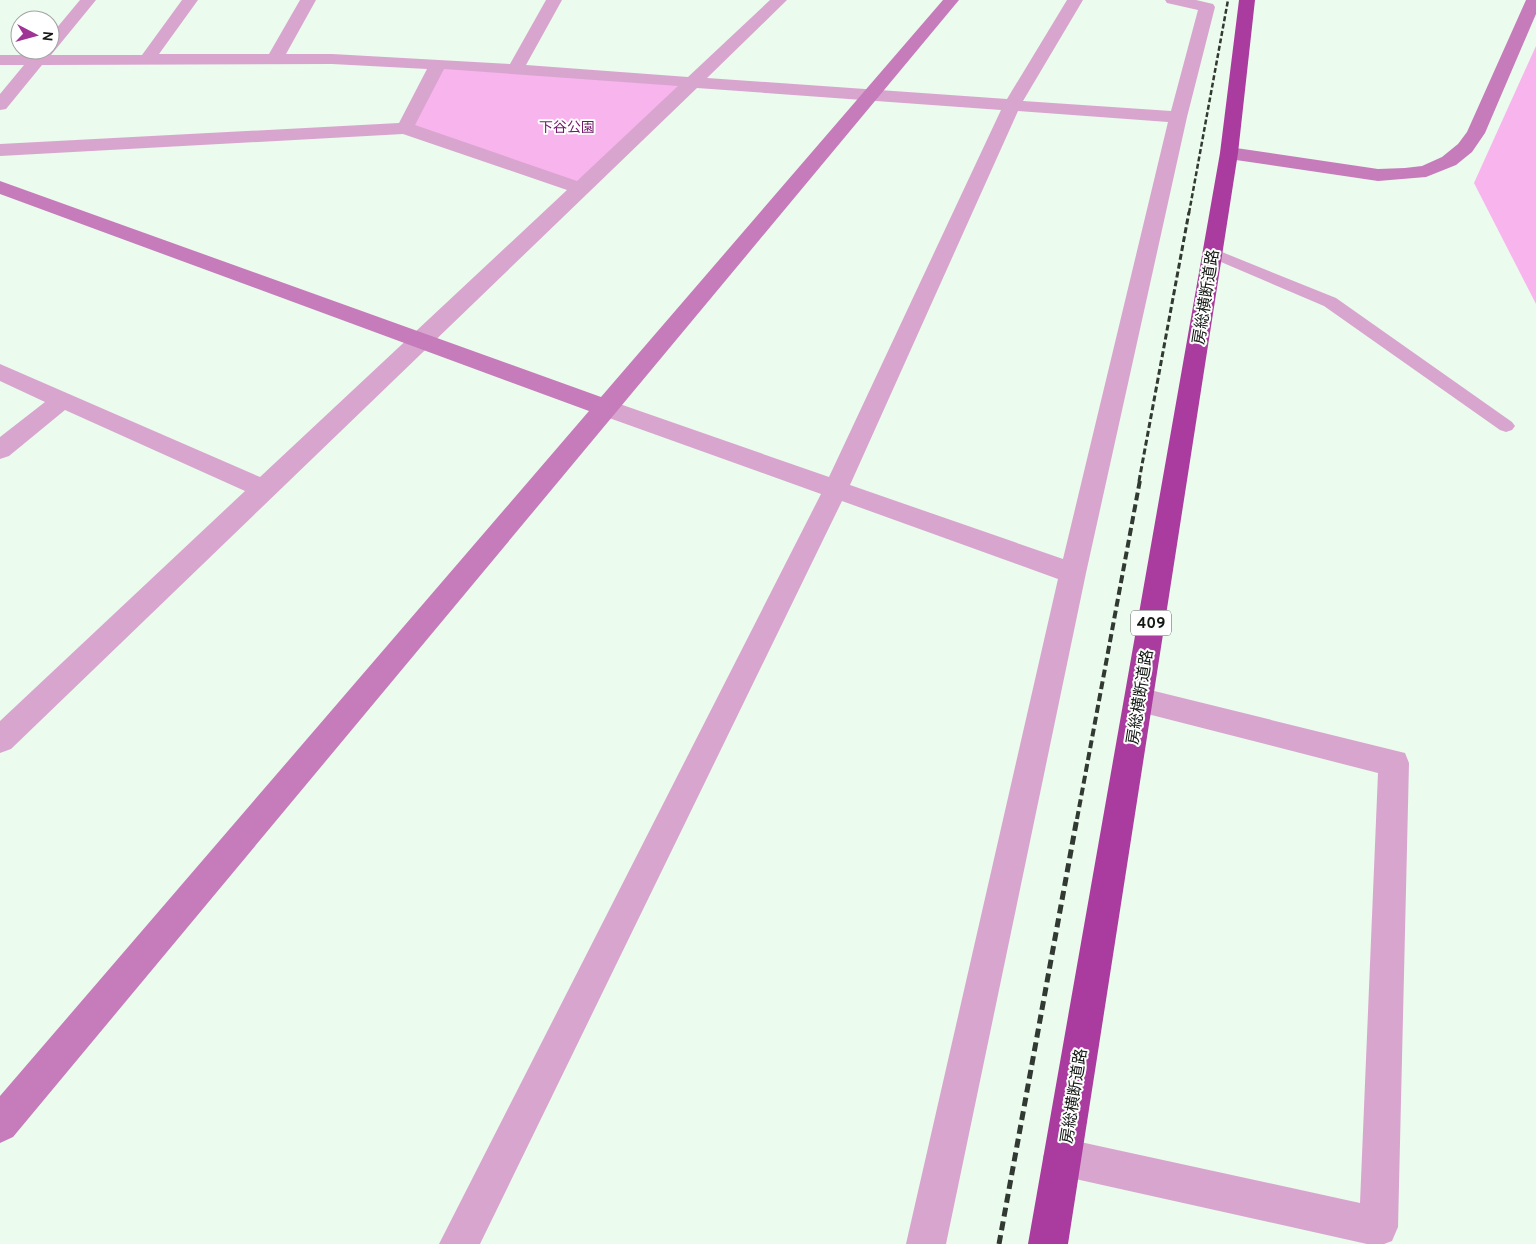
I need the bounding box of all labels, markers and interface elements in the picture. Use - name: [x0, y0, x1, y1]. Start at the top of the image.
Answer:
- north arrow: [10, 10, 60, 60]
- text: N: [37, 30, 55, 42]
- park label: 下谷公園: [539, 120, 595, 137]
- street label: 房総横断道路: [1190, 248, 1224, 346]
- road number: 409: [1131, 610, 1171, 636]
- street label: 房総横断道路: [1124, 648, 1158, 746]
- street label: 房総横断道路: [1058, 1047, 1092, 1145]

